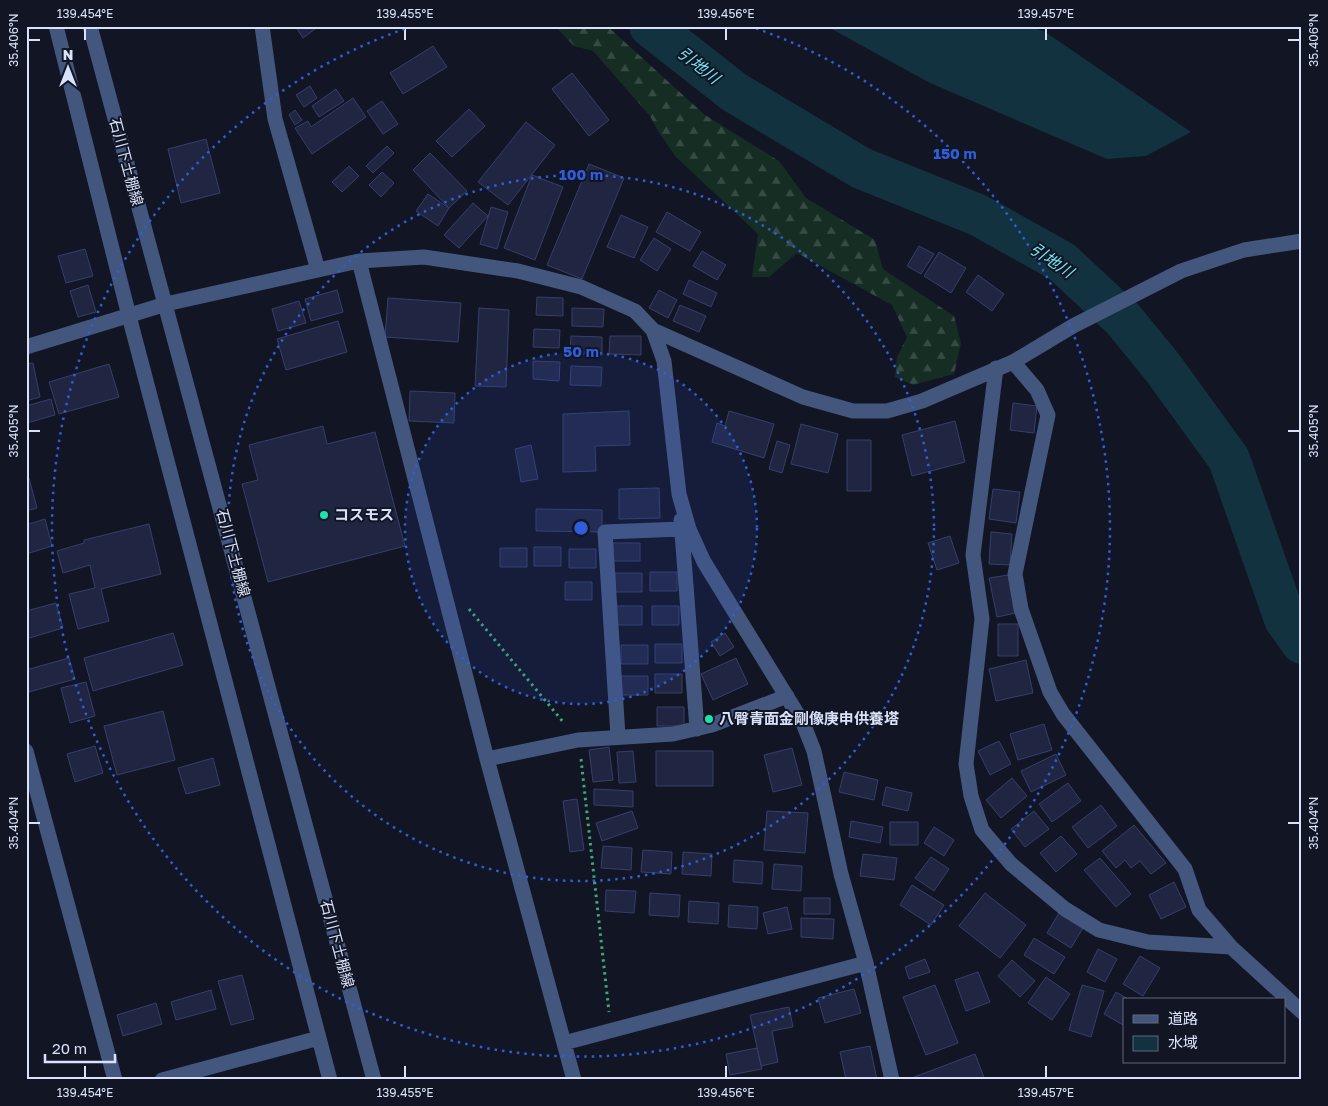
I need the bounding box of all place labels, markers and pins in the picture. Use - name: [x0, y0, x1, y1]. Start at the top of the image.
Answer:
- place label: コスモス: [334, 505, 394, 523]
- marker: コスモス: [318, 509, 330, 521]
- centre of rings: [572, 519, 590, 537]
- place label: 八臀青面金剛像庚申供養塔: [719, 709, 899, 727]
- marker: 八臀青面金剛像庚申供養塔: [703, 713, 715, 725]

